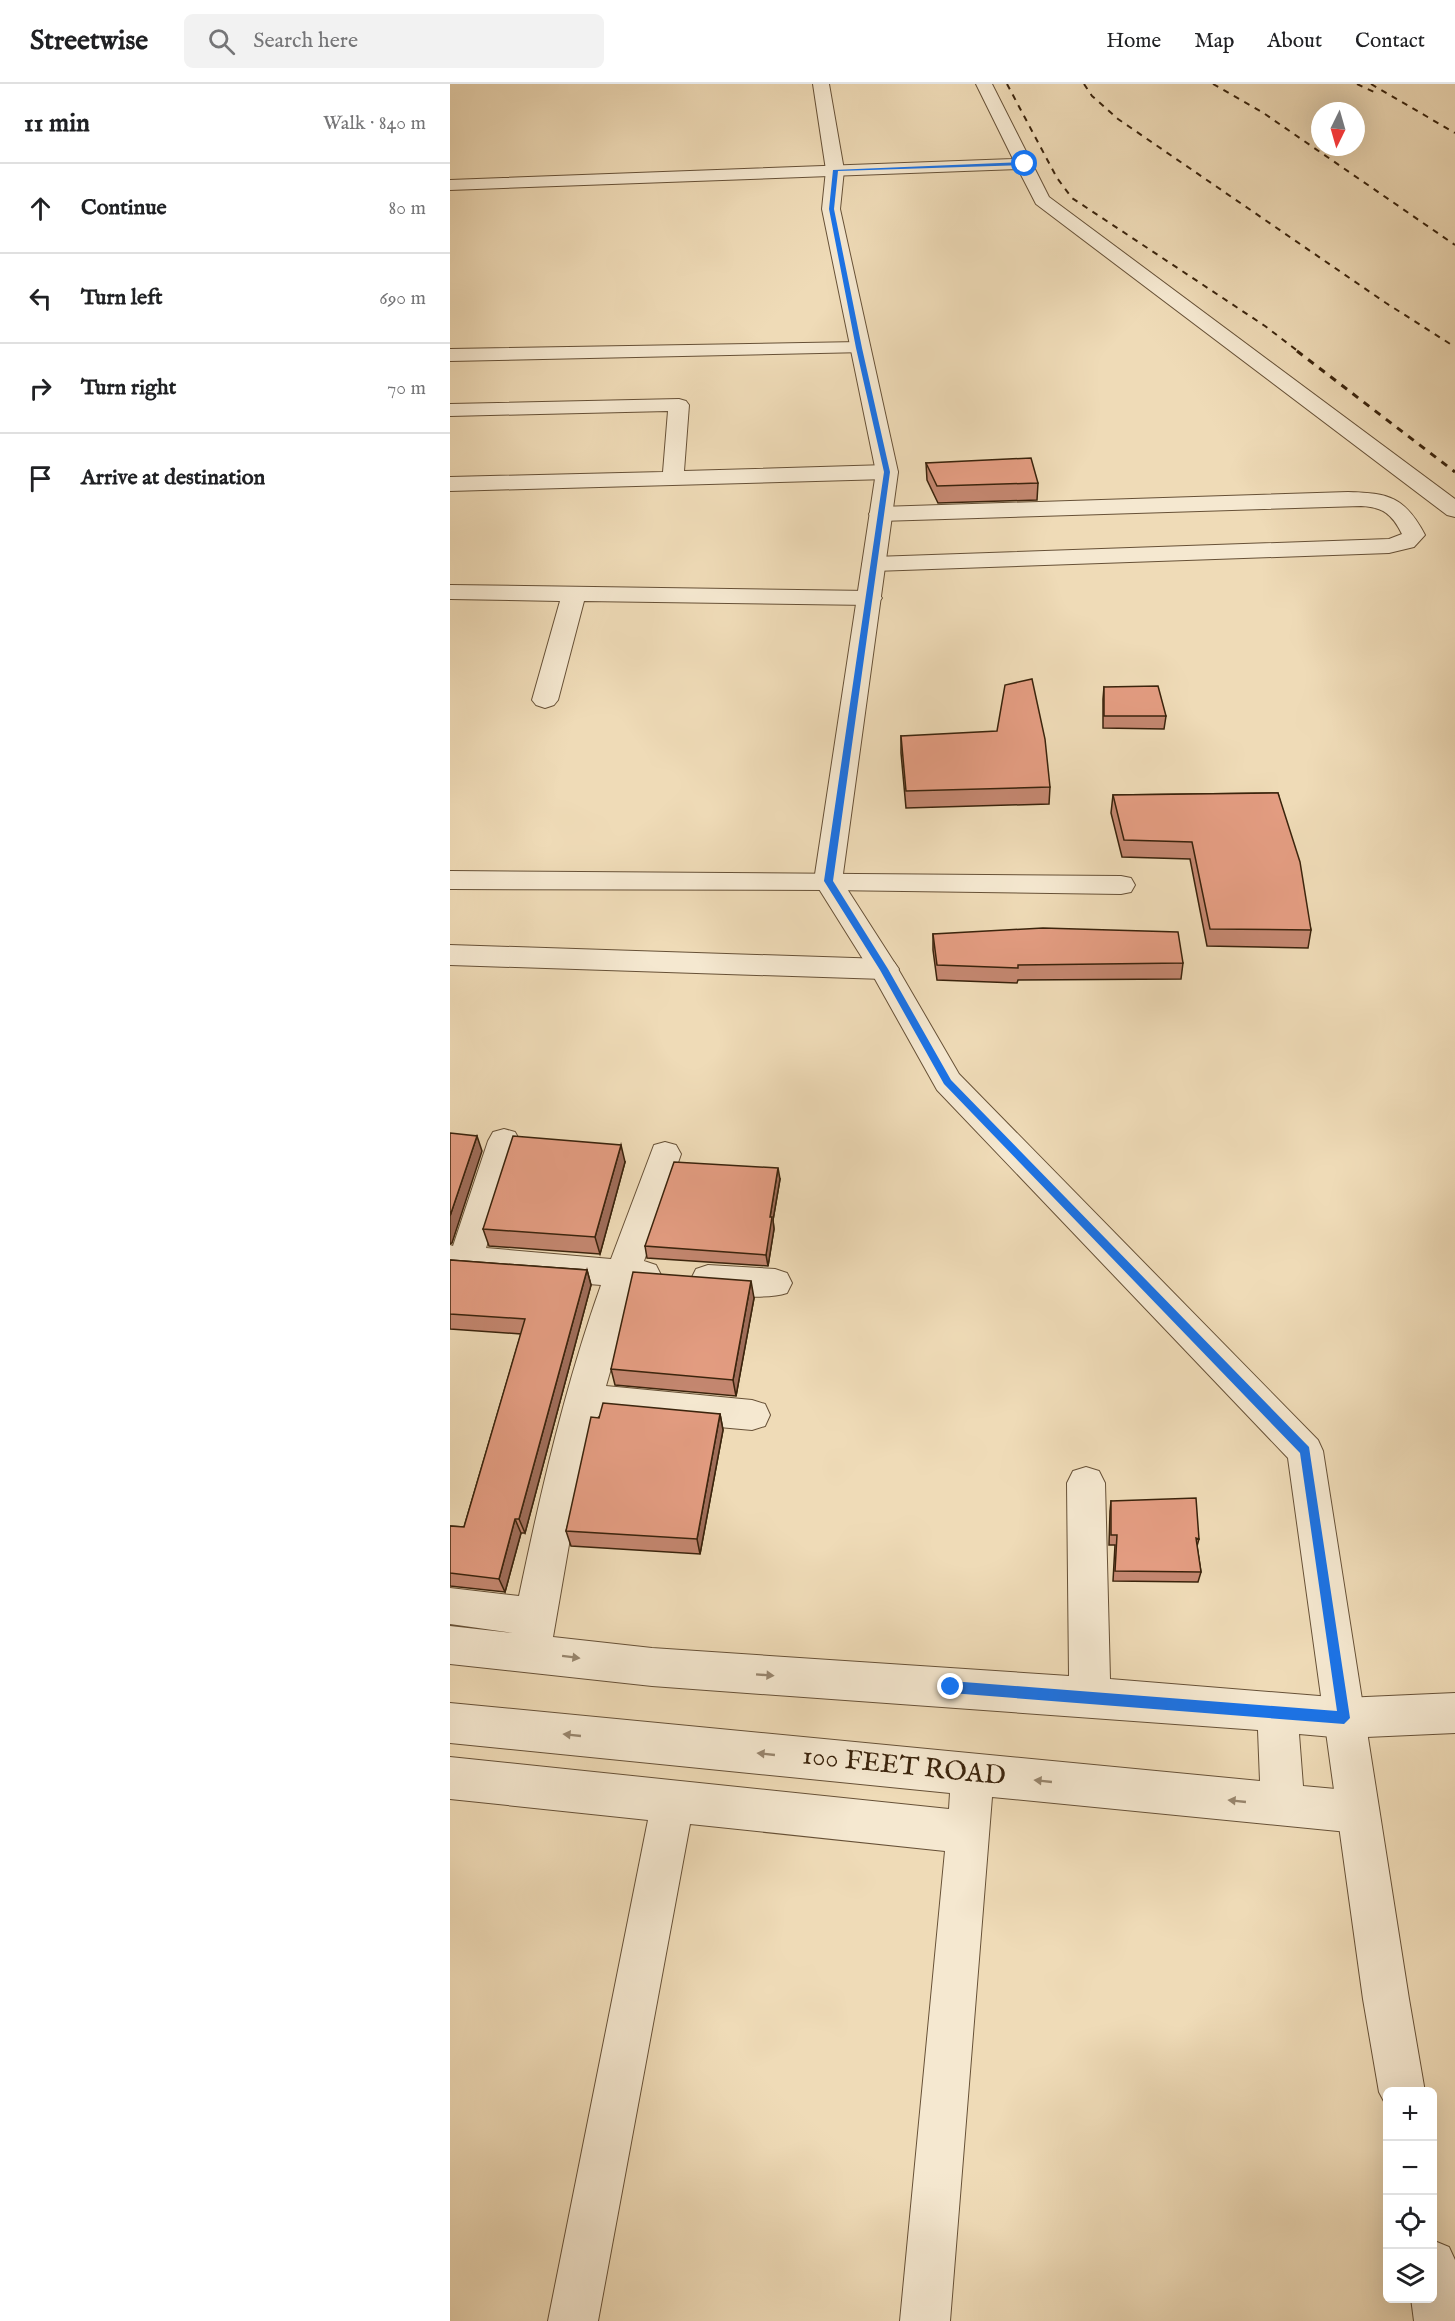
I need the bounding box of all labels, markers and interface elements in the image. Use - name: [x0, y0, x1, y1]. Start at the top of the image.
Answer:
- search box: [184, 14, 604, 68]
- text: Streetwise: [30, 24, 148, 59]
- icon: search: [205, 25, 238, 58]
- text: Search here: [253, 27, 358, 55]
- text: Home: [1106, 28, 1161, 55]
- text: Map: [1194, 28, 1234, 55]
- text: About: [1267, 28, 1322, 55]
- text: Contact: [1355, 28, 1425, 55]
- north arrow: [1311, 102, 1365, 156]
- text: 11 min: [24, 107, 90, 140]
- text: Walk · 840 m: [323, 111, 426, 136]
- route start: [1011, 150, 1037, 176]
- icon: ahead: [24, 192, 57, 225]
- text: Continue: [81, 194, 167, 222]
- text: 80 m: [389, 196, 426, 221]
- icon: left: [24, 282, 57, 315]
- text: Turn left: [81, 284, 163, 312]
- text: 690 m: [379, 286, 426, 311]
- icon: right: [24, 372, 57, 405]
- text: Turn right: [81, 374, 176, 402]
- text: 70 m: [387, 376, 426, 401]
- icon: arrive: [24, 462, 57, 495]
- text: Arrive at destination: [81, 464, 265, 492]
- one-way arrow: [561, 1653, 580, 1662]
- one-way arrow: [755, 1670, 774, 1679]
- route end: [937, 1673, 963, 1699]
- one-way arrow: [562, 1730, 581, 1740]
- street label: 100 FEET ROAD: [801, 1739, 1007, 1795]
- one-way arrow: [756, 1749, 775, 1759]
- one-way arrow: [1034, 1776, 1053, 1786]
- one-way arrow: [1228, 1796, 1247, 1806]
- map controls: [1383, 2087, 1437, 2303]
- button: +: [1383, 2087, 1437, 2141]
- button: −: [1383, 2141, 1437, 2195]
- button: locate: [1383, 2195, 1437, 2249]
- button: layers: [1383, 2249, 1437, 2303]

